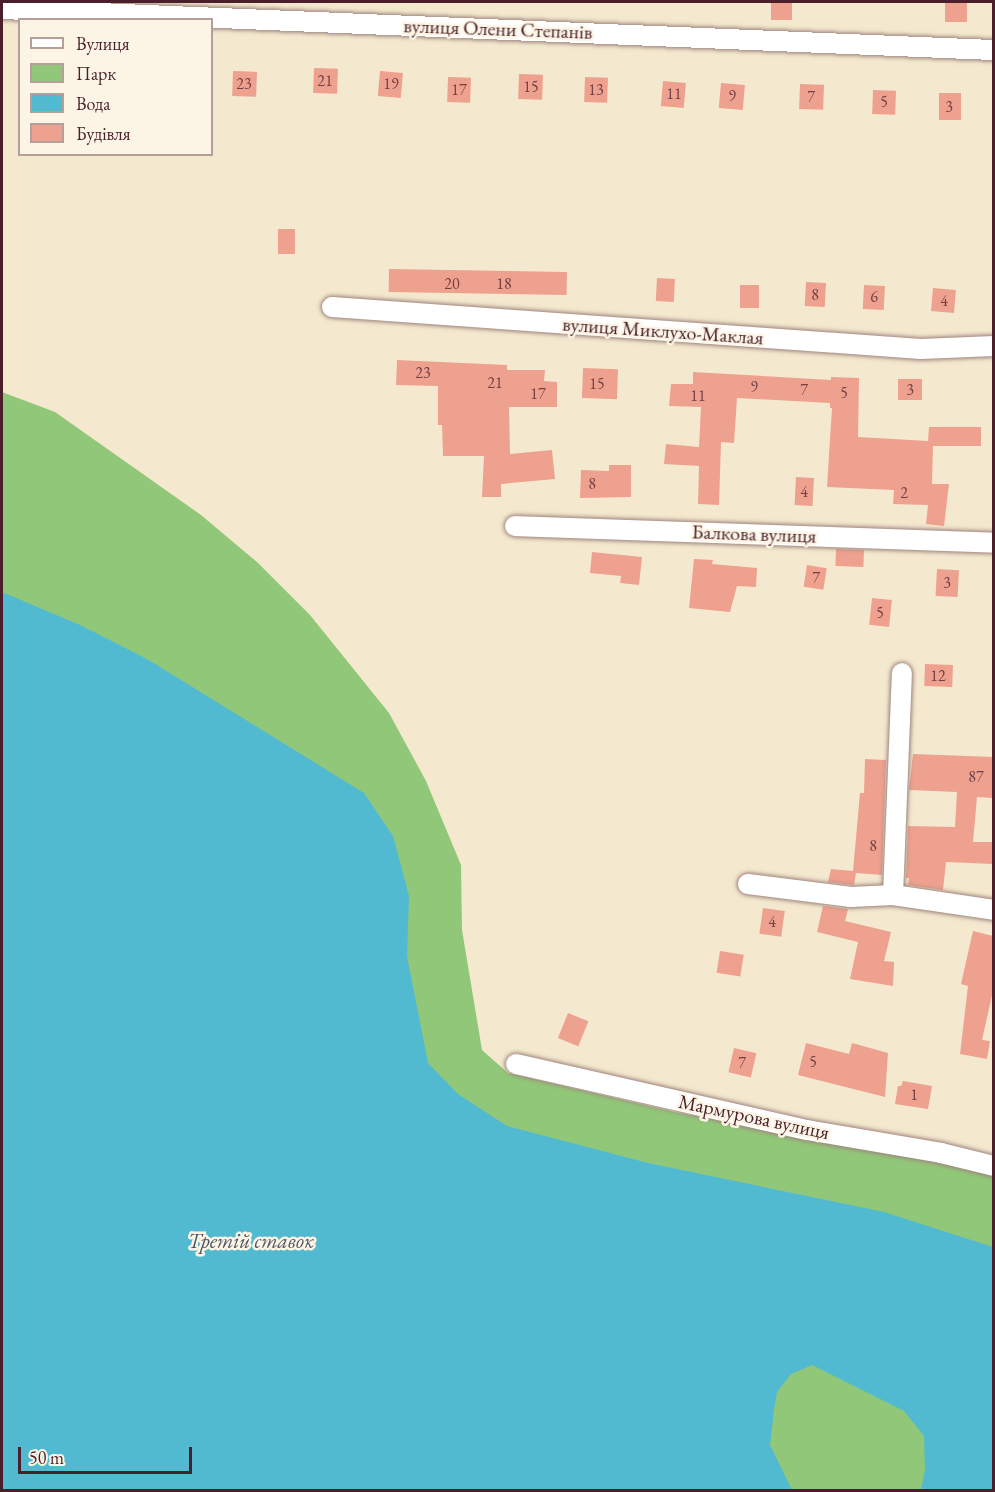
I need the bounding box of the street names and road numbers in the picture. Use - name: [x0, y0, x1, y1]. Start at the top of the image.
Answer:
- street label: вулиця Олени Степанів: [403, 14, 593, 44]
- street label: вулиця Миклухо-Маклая: [562, 312, 764, 350]
- street label: Балкова вулиця: [691, 520, 817, 548]
- street label: Мармурова вулиця: [676, 1089, 832, 1145]

